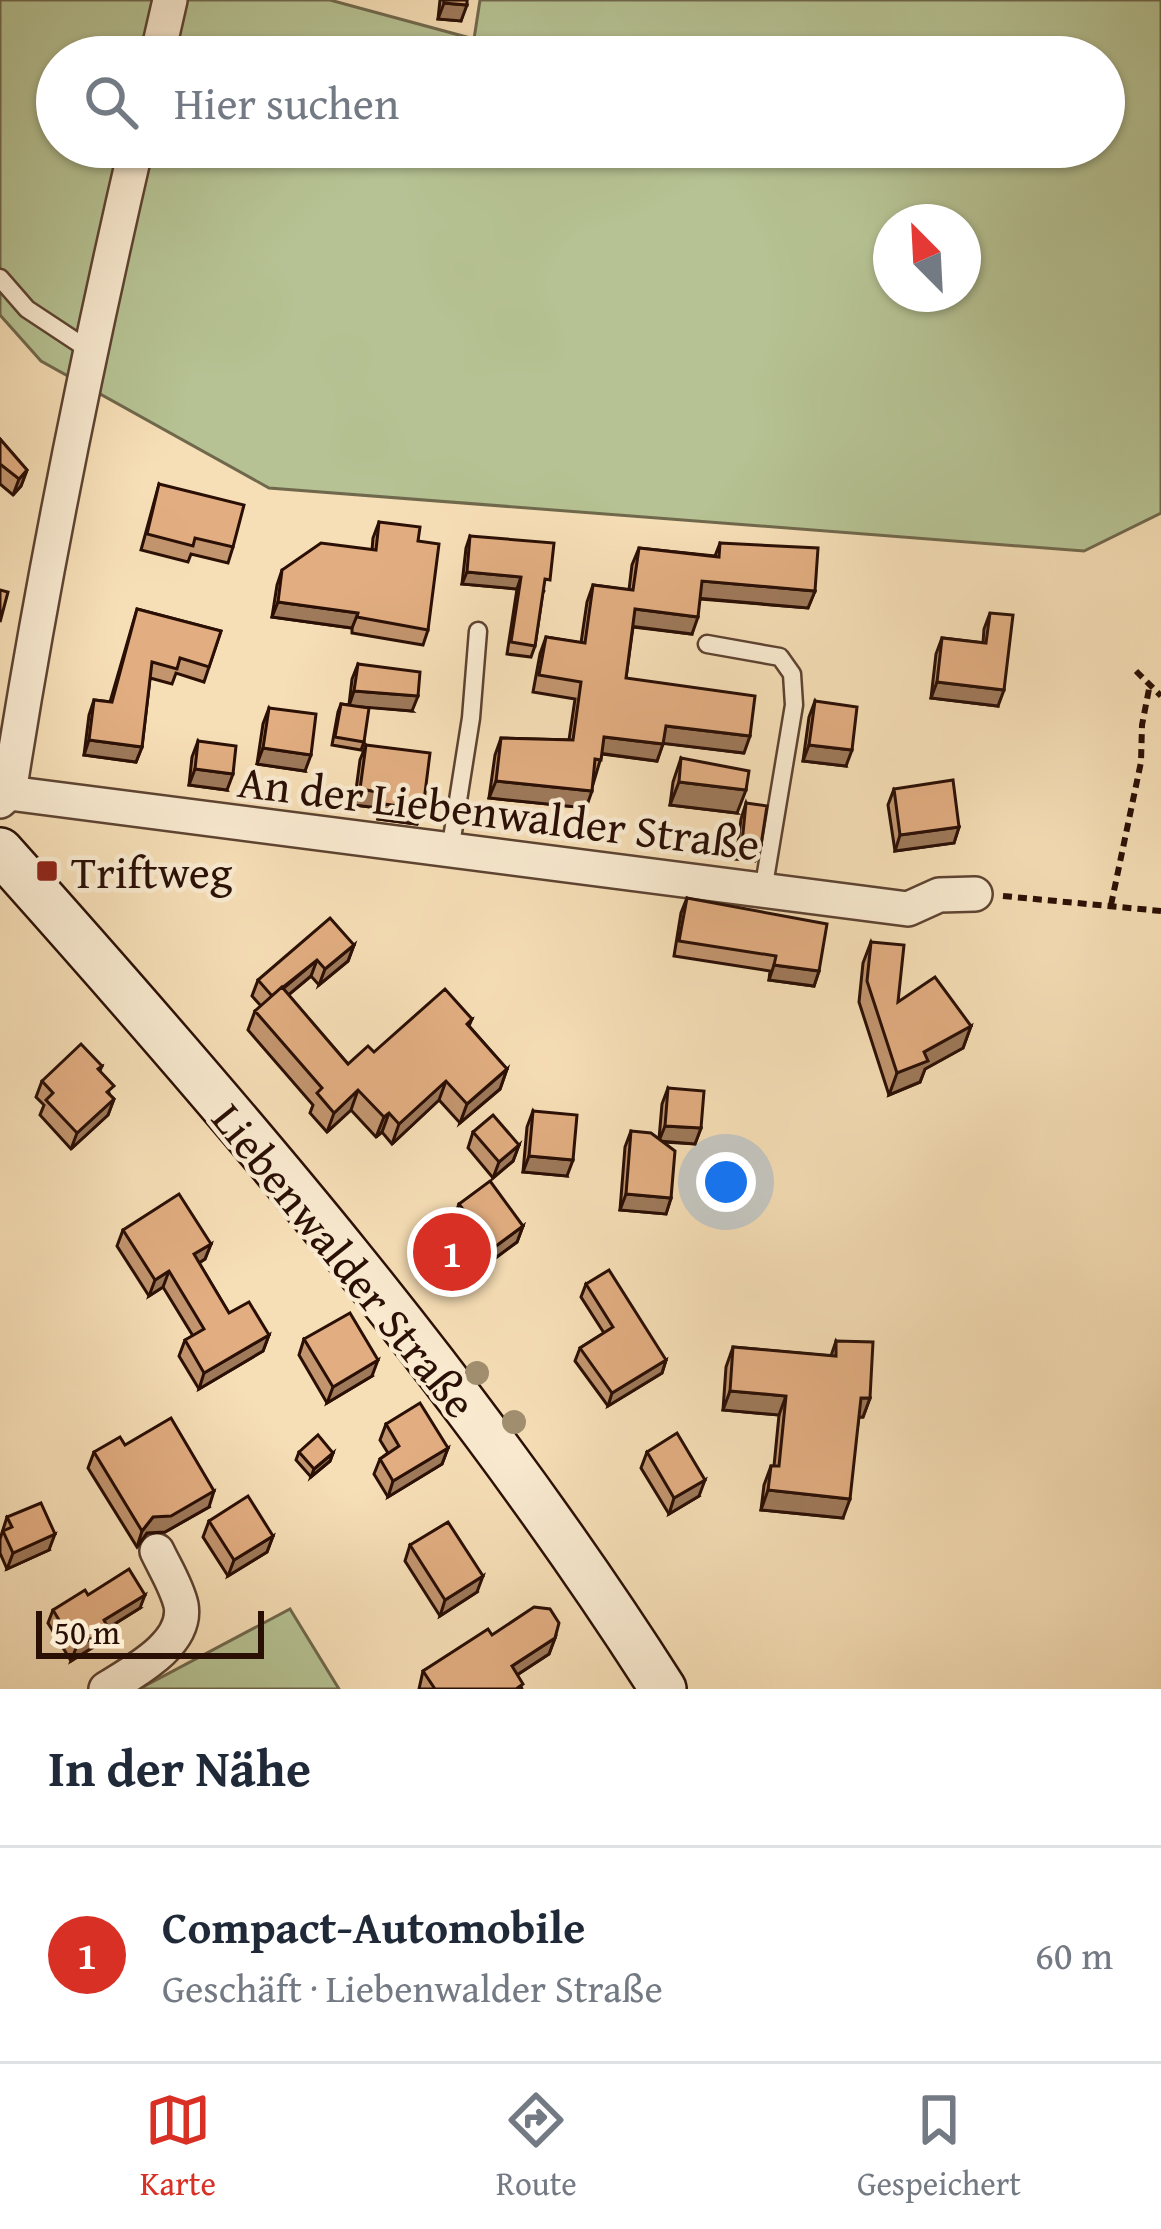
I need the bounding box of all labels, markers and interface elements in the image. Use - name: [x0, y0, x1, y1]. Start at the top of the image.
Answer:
- search box: [36, 36, 1125, 168]
- icon: search: [78, 69, 144, 135]
- text: Hier suchen: [174, 70, 399, 135]
- north arrow: [873, 204, 981, 312]
- street label: An der Liebenwalder Straße: [235, 748, 763, 876]
- place label: Triftweg: [71, 839, 233, 904]
- marker: Triftweg: [34, 858, 60, 884]
- street label: Liebenwalder Straße: [197, 1088, 493, 1432]
- your location: [696, 1152, 756, 1212]
- pin: 1: [413, 1207, 491, 1297]
- scale bar: [36, 1605, 264, 1658]
- text: 50 m: [54, 1608, 120, 1656]
- text: In der Nähe: [48, 1730, 311, 1805]
- text: Compact-Automobile: [162, 1894, 585, 1959]
- text: 1: [77, 1926, 97, 1983]
- text: 60 m: [1035, 1926, 1113, 1983]
- text: Geschäft · Liebenwalder Straße: [162, 1959, 663, 2016]
- tab: Karte: [140, 2087, 216, 2207]
- tab: Route: [496, 2087, 577, 2207]
- tab: Gespeichert: [857, 2087, 1021, 2207]

